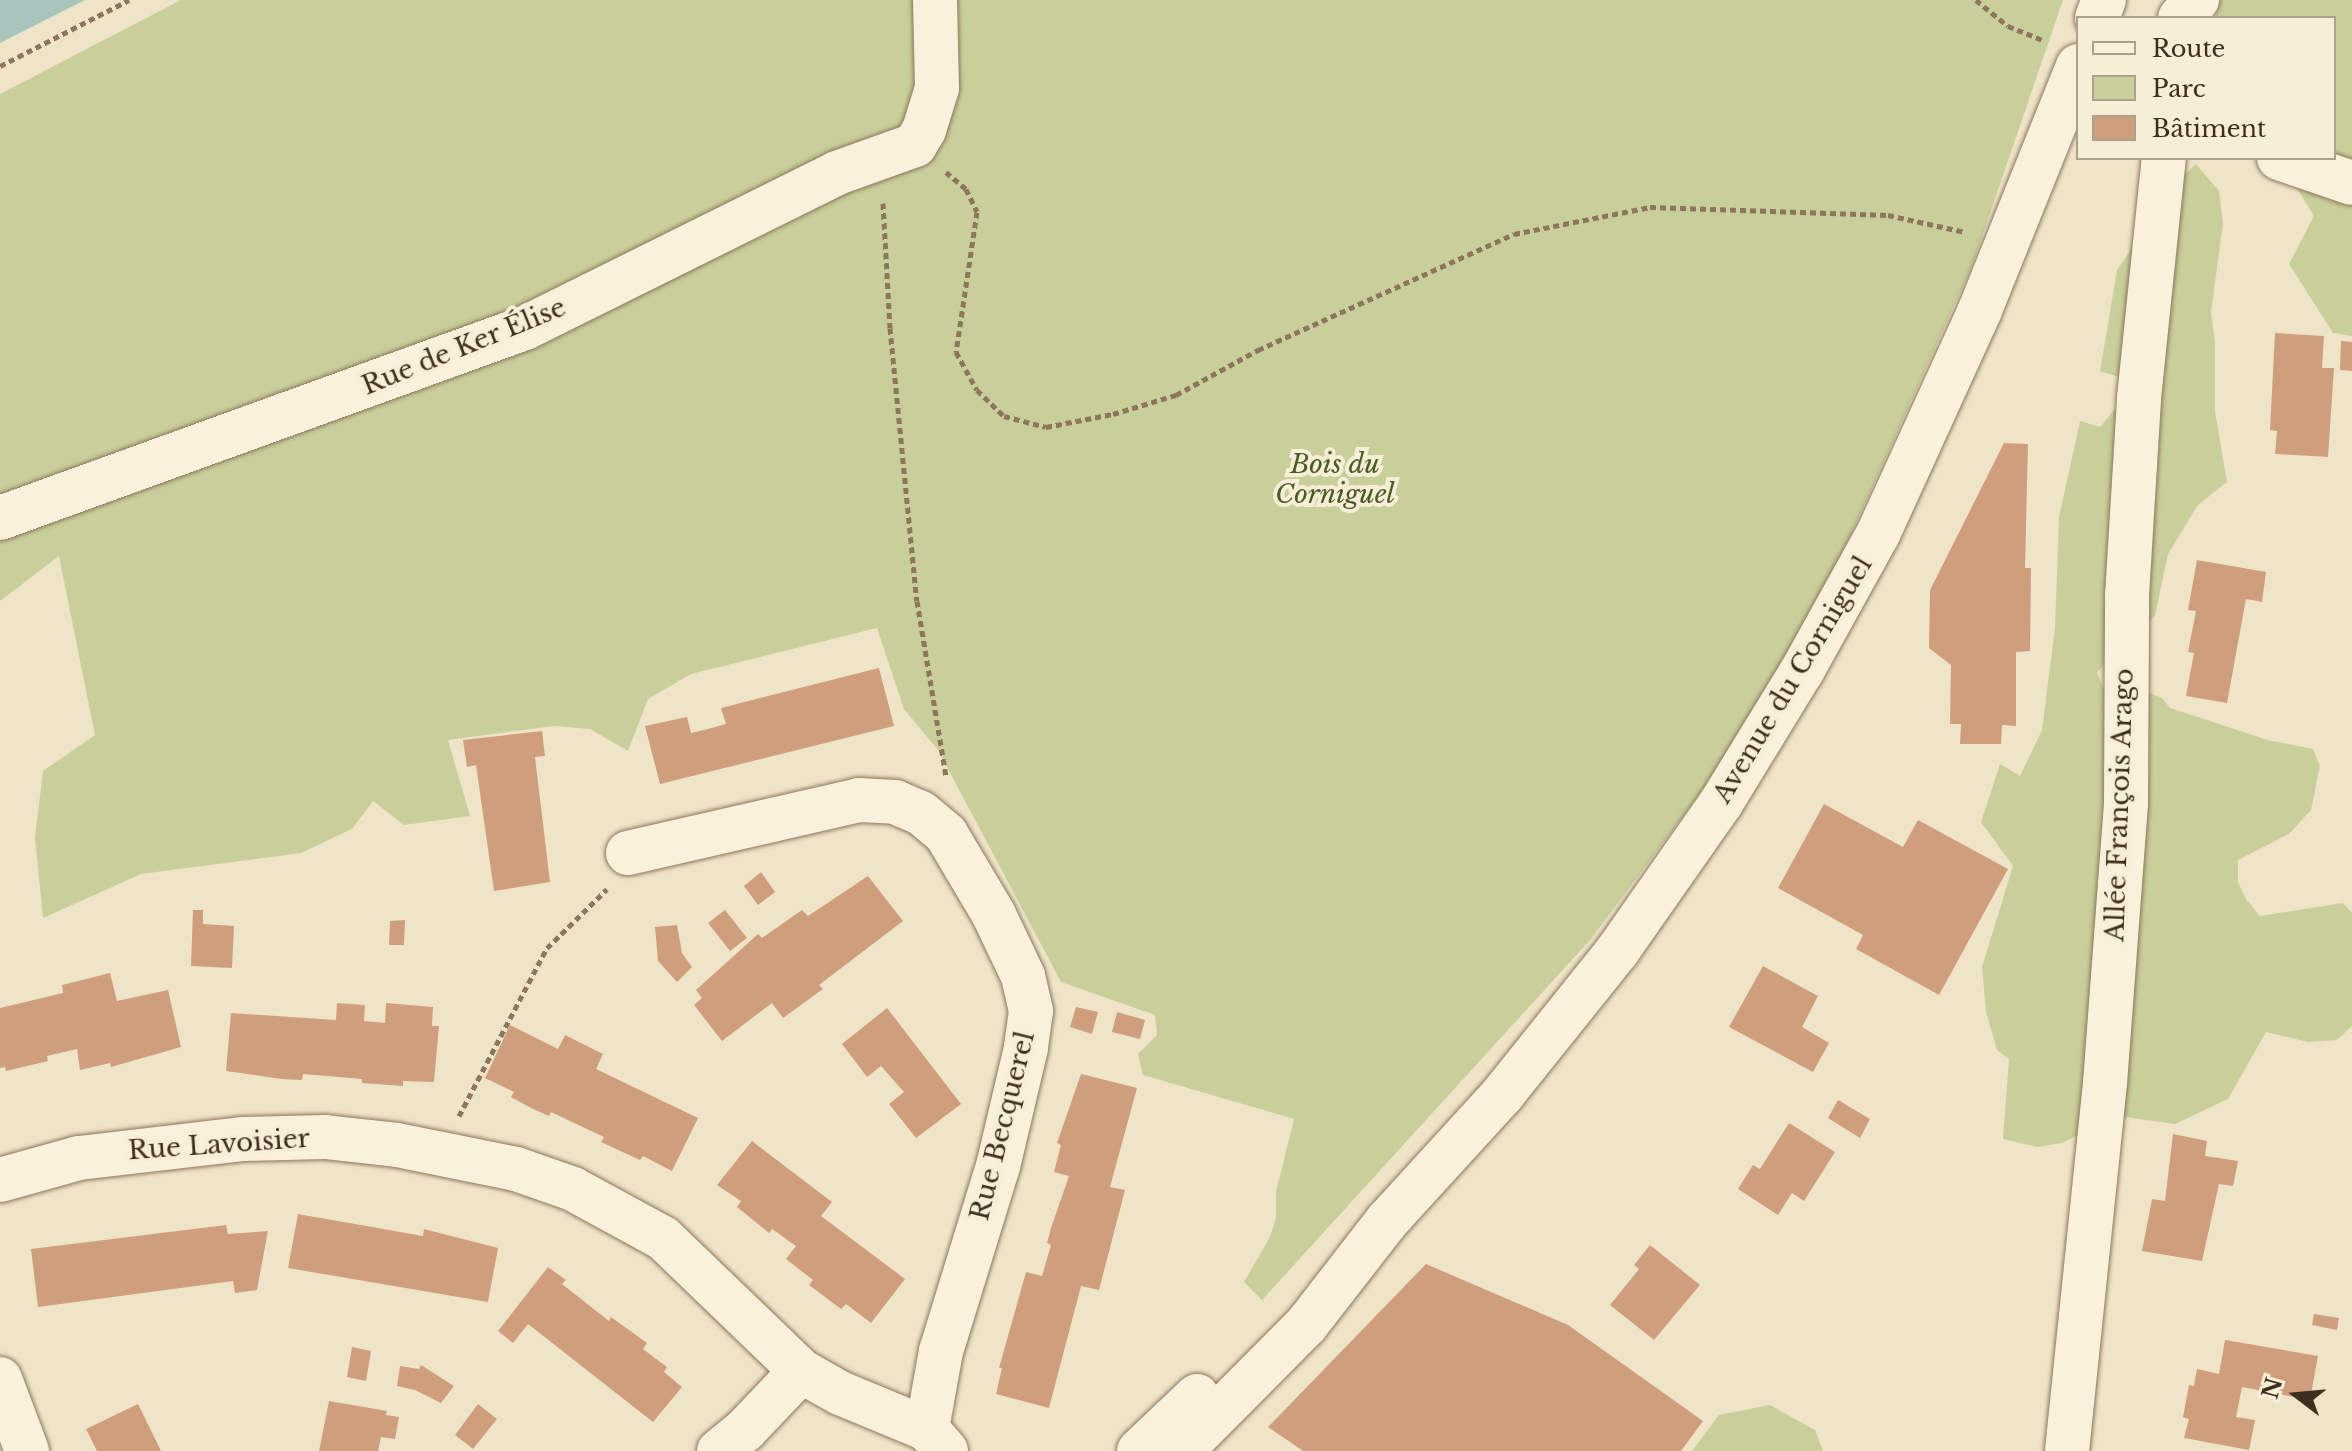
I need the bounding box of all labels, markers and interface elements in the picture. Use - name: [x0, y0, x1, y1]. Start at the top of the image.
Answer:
- legend: [2076, 16, 2336, 160]
- text: Route: [2152, 34, 2225, 63]
- text: Parc: [2152, 74, 2206, 103]
- text: Bâtiment: [2152, 114, 2266, 143]
- street label: Rue de Ker Élise: [357, 292, 571, 402]
- park label: Bois du Corniguel: [1275, 449, 1395, 510]
- street label: Avenue du Corniguel: [1707, 551, 1879, 809]
- street label: Allée François Arago: [2100, 667, 2140, 943]
- street label: Rue Becquerel: [964, 1028, 1042, 1224]
- street label: Rue Lavoisier: [127, 1123, 311, 1167]
- north arrow: [2256, 1355, 2336, 1435]
- text: N: [2257, 1375, 2288, 1402]

